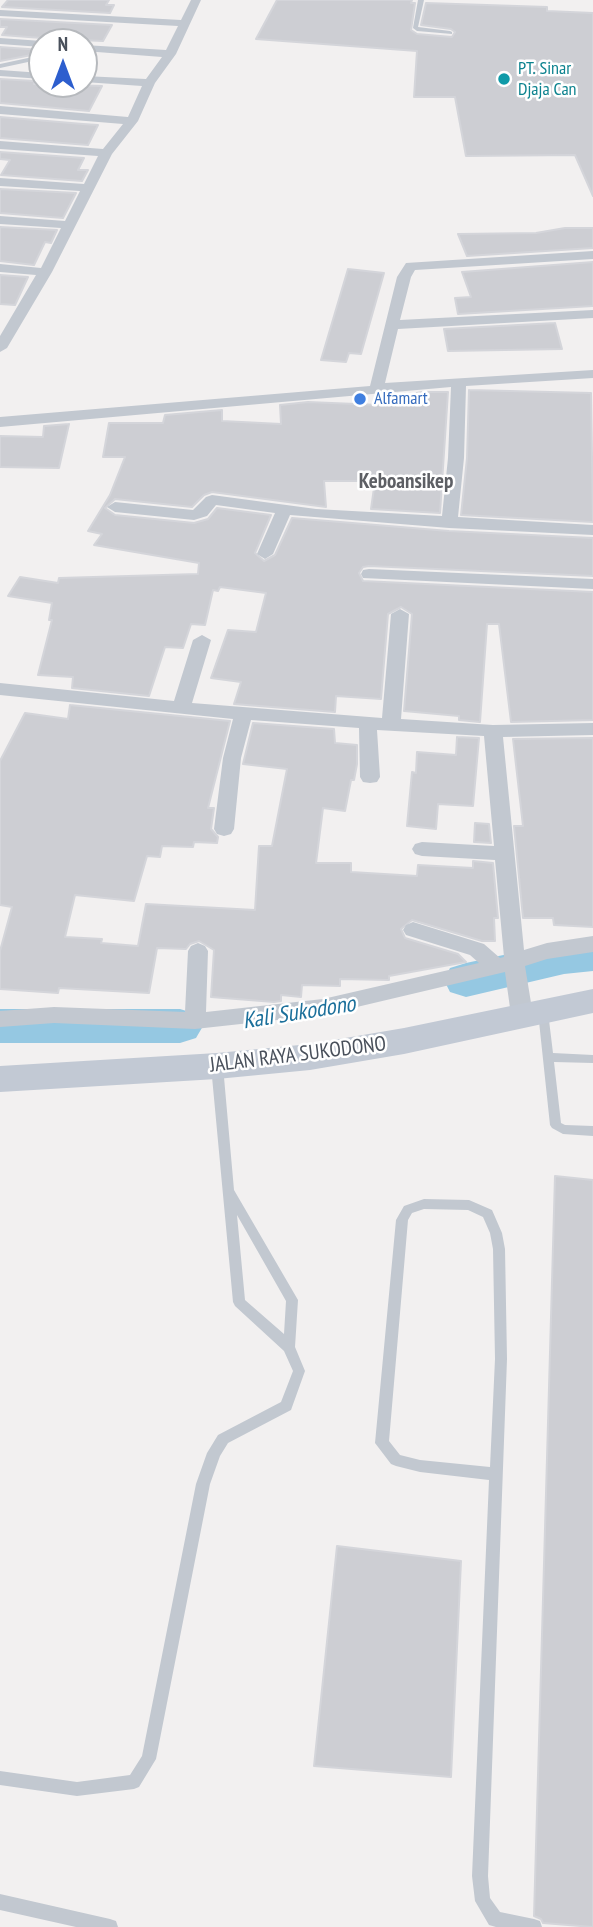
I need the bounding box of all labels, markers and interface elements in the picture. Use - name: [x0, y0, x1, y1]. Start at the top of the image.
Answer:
- north arrow: [28, 28, 98, 98]
- text: N: [58, 32, 68, 56]
- place label: PT. Sinar Djaja Can: [518, 58, 577, 100]
- marker: PT. Sinar Djaja Can: [496, 71, 512, 87]
- place label: Alfamart: [374, 388, 428, 410]
- marker: Alfamart: [352, 391, 368, 407]
- district label: Keboansikep: [359, 469, 453, 495]
- water label: Kali Sukodono: [241, 990, 357, 1036]
- street label: JALAN RAYA SUKODONO: [208, 1032, 388, 1078]

